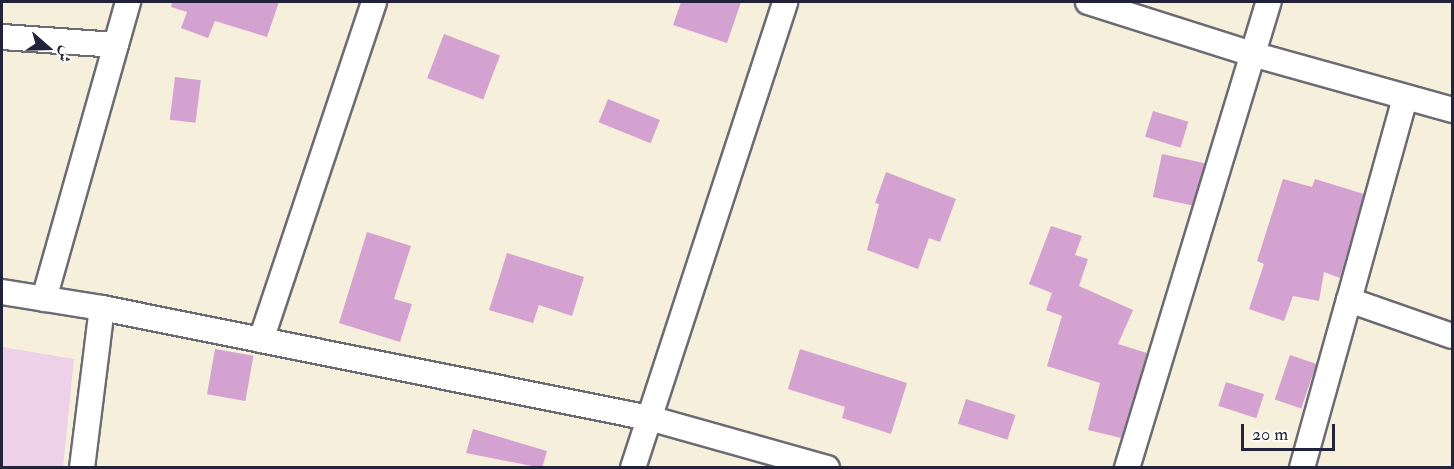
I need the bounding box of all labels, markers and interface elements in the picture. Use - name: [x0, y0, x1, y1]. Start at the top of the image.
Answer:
- north arrow: [18, 18, 78, 78]
- text: ش: [53, 43, 77, 65]
- scale bar: [1244, 412, 1338, 450]
- text: 20 m: [1252, 423, 1288, 446]

